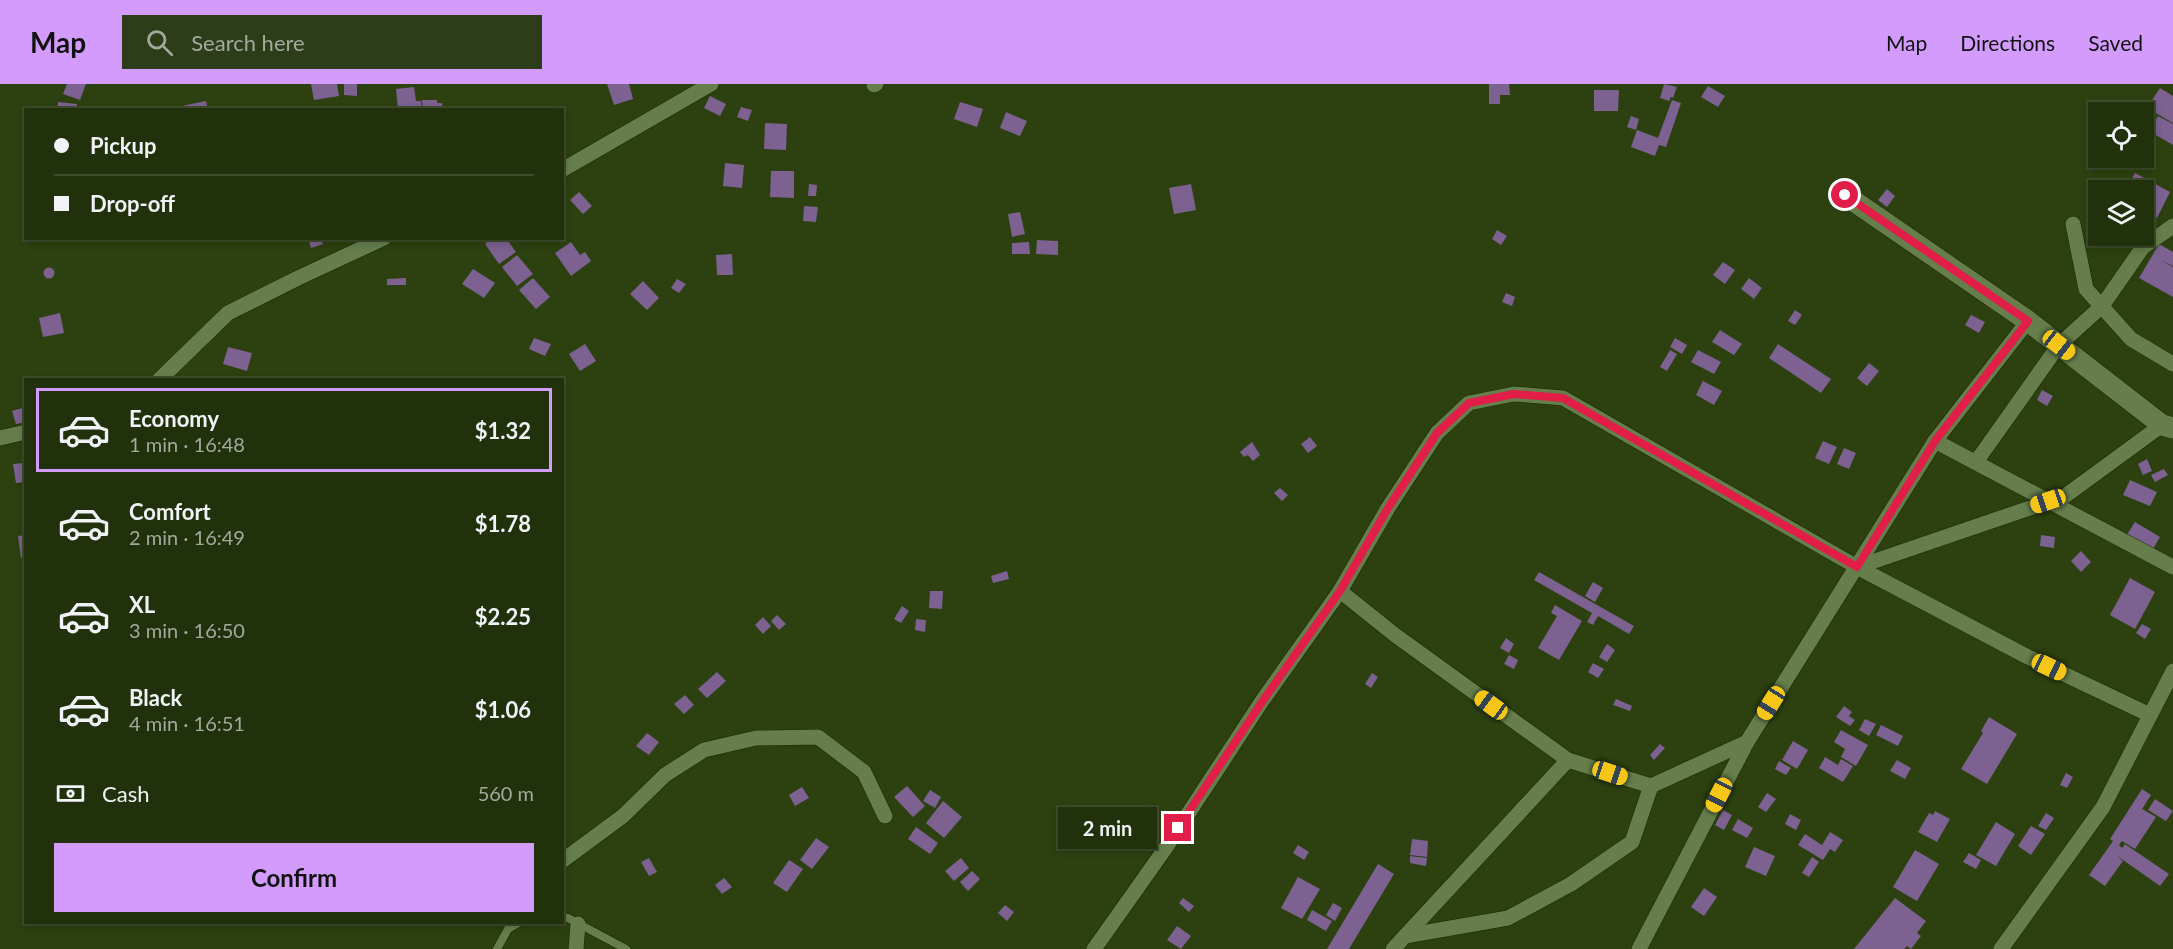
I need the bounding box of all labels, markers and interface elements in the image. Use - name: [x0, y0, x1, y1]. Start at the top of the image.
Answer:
- search box: [122, 15, 542, 69]
- text: Map: [30, 25, 86, 59]
- icon: search: [143, 26, 176, 59]
- text: Search here: [191, 29, 305, 56]
- text: Map: [1886, 30, 1927, 55]
- text: Directions: [1960, 30, 2055, 55]
- text: Saved: [2088, 30, 2143, 55]
- map controls: [2088, 102, 2154, 246]
- button: locate: [2088, 102, 2154, 168]
- text: Pickup: [90, 132, 156, 159]
- button: layers: [2088, 180, 2154, 246]
- route start: [1831, 181, 1858, 208]
- text: Drop-off: [90, 190, 175, 217]
- car: [2039, 327, 2079, 363]
- icon: car: [57, 403, 111, 457]
- text: Economy: [129, 405, 219, 432]
- text: $1.32: [475, 417, 531, 444]
- text: 1 min · 16:48: [129, 432, 245, 456]
- car: [2028, 487, 2068, 515]
- icon: car: [57, 496, 111, 550]
- text: Comfort: [129, 498, 211, 525]
- text: $1.78: [475, 510, 531, 537]
- text: 2 min · 16:49: [129, 525, 245, 549]
- icon: car: [57, 589, 111, 643]
- text: XL: [129, 591, 155, 618]
- text: $2.25: [475, 603, 531, 630]
- text: 3 min · 16:50: [129, 618, 245, 642]
- car: [2029, 651, 2069, 683]
- icon: car: [57, 682, 111, 736]
- car: [1754, 683, 1788, 723]
- text: Black: [129, 684, 182, 711]
- car: [1471, 687, 1511, 723]
- text: $1.06: [475, 696, 531, 723]
- text: 4 min · 16:51: [129, 711, 245, 735]
- car: [1590, 759, 1630, 787]
- car: [1703, 775, 1735, 815]
- icon: cash: [54, 777, 87, 810]
- text: Cash: [102, 780, 149, 807]
- text: 560 m: [478, 781, 534, 805]
- callout: 2 min: [1058, 807, 1157, 849]
- route end: [1164, 814, 1191, 841]
- text: 2 min: [1083, 816, 1132, 840]
- button: Confirm: [54, 843, 534, 912]

